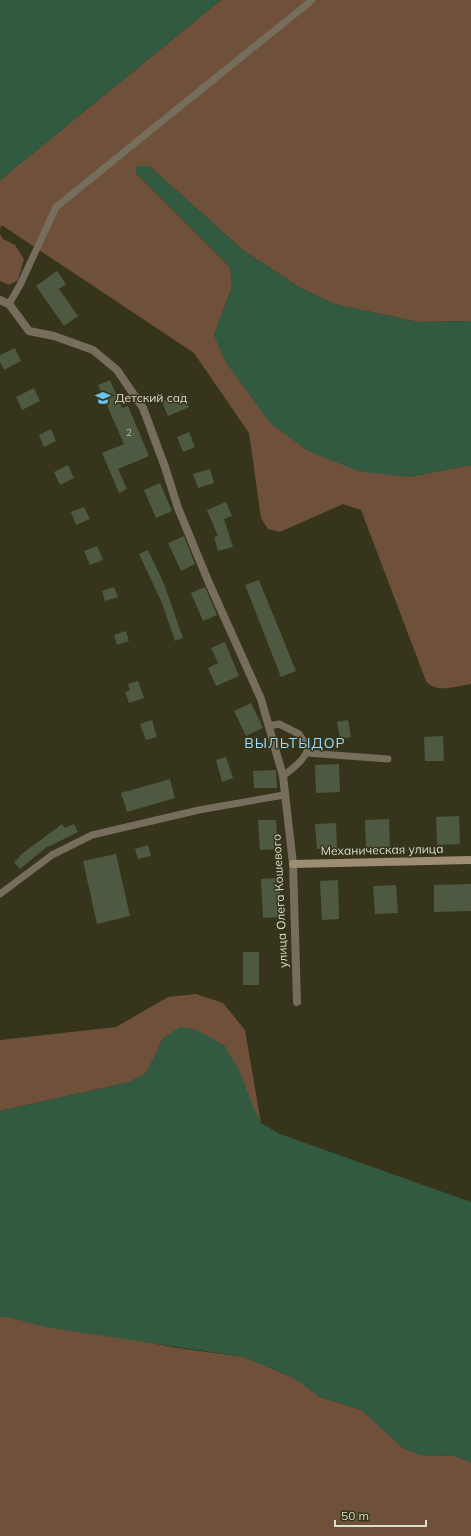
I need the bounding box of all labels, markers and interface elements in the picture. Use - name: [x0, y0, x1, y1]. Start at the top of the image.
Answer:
- school or university icon: Детский сад: [94, 389, 112, 407]
- place label: Детский сад: [115, 390, 187, 405]
- house number: 2: [126, 426, 132, 439]
- district label: ВЫЛЬТЫДОР: [244, 734, 346, 752]
- street label: улица Олега Кошевого: [269, 834, 290, 968]
- street label: Механическая улица: [320, 841, 444, 858]
- scale bar: [335, 1502, 426, 1528]
- text: 50 m: [341, 1508, 369, 1523]

